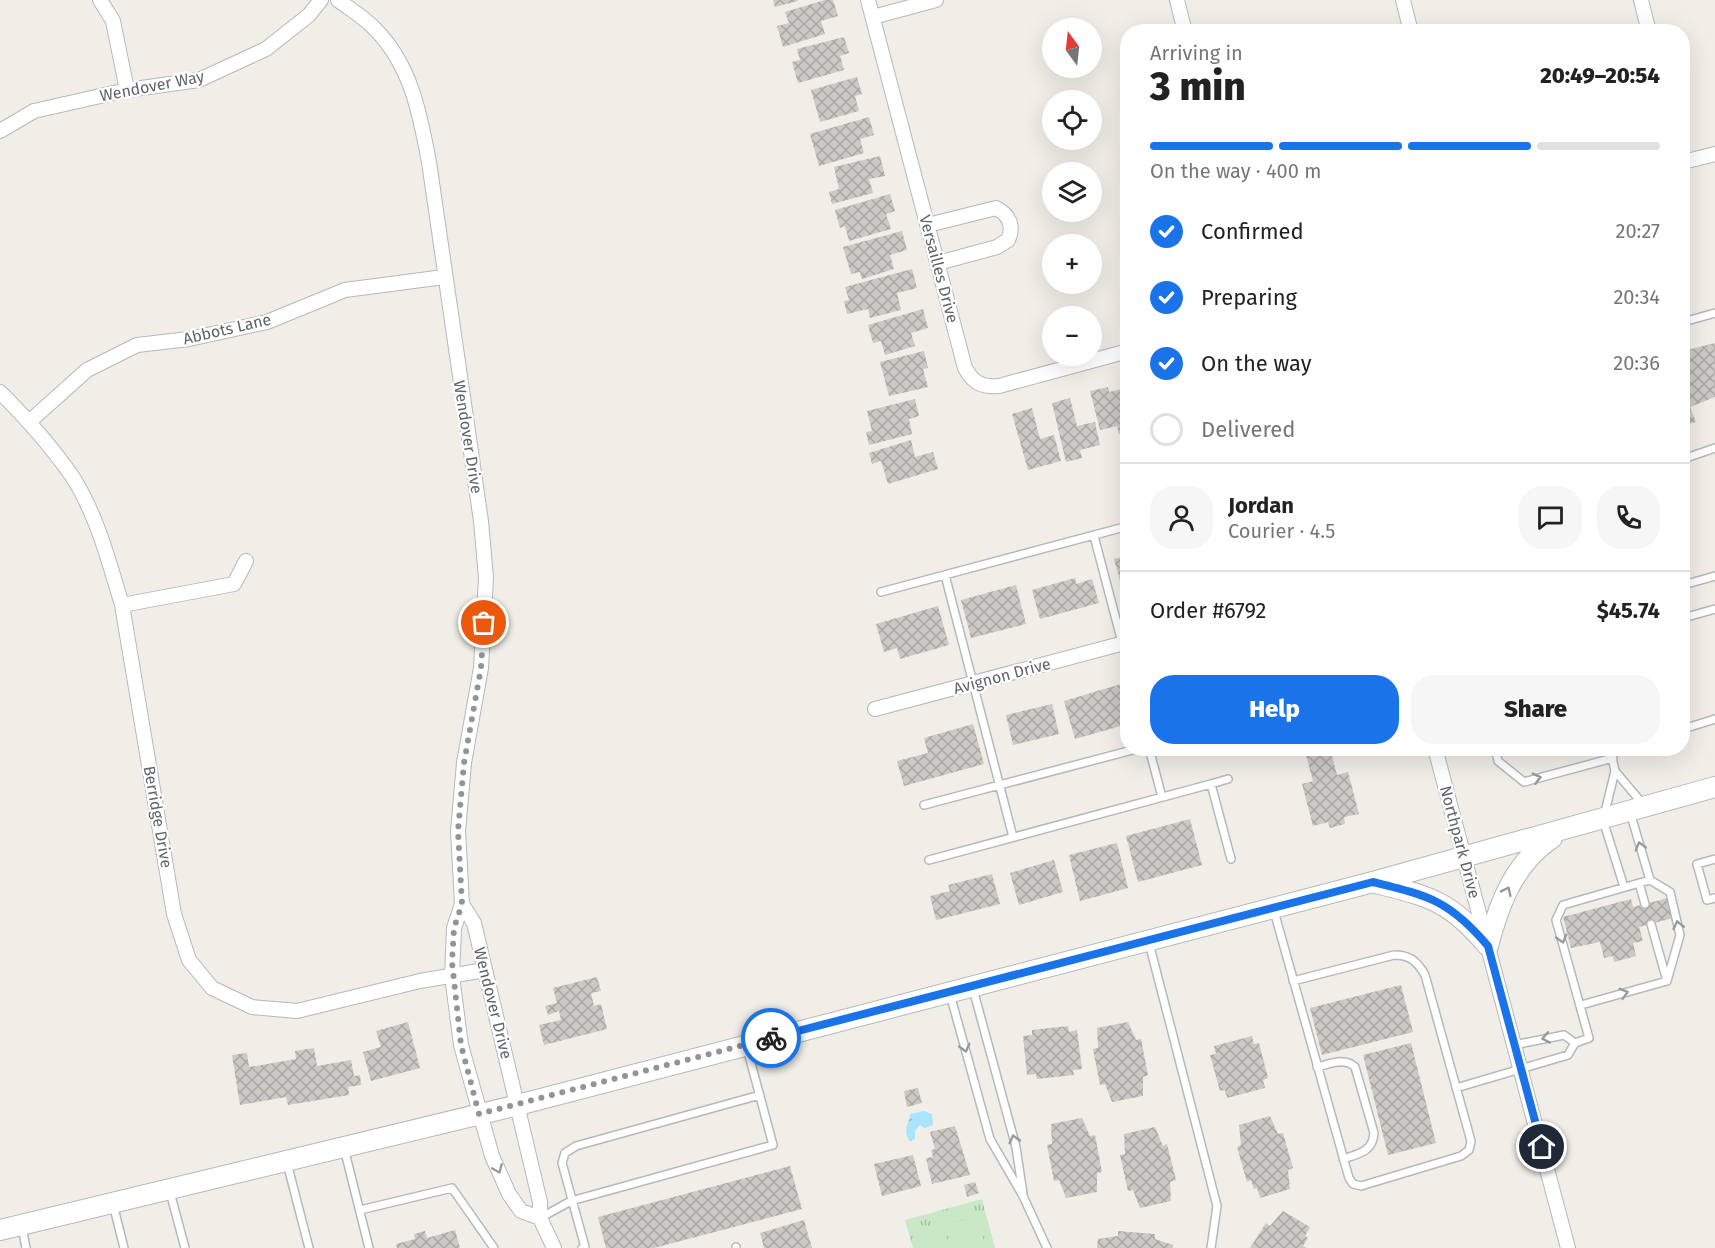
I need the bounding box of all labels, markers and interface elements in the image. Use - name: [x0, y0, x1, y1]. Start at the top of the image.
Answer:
- north arrow: [1042, 18, 1102, 78]
- map controls: [1042, 18, 1102, 366]
- text: Arriving in: [1150, 41, 1243, 65]
- text: 20:49–20:54: [1540, 62, 1660, 89]
- text: 3 min: [1150, 64, 1246, 110]
- street label: Wendover Way: [98, 67, 206, 105]
- button: locate: [1042, 90, 1102, 150]
- text: On the way · 400 m: [1150, 159, 1321, 183]
- button: layers: [1042, 162, 1102, 222]
- street label: Versailles Drive: [915, 213, 963, 325]
- icon: check: [1150, 215, 1183, 248]
- text: Confirmed: [1201, 218, 1304, 245]
- text: 20:27: [1616, 219, 1660, 243]
- button: +: [1042, 234, 1102, 294]
- icon: check: [1150, 281, 1183, 314]
- text: Preparing: [1201, 284, 1297, 311]
- text: 20:34: [1613, 285, 1660, 309]
- button: −: [1042, 306, 1102, 366]
- street label: Abbots Lane: [181, 310, 273, 348]
- icon: check: [1150, 347, 1183, 380]
- text: On the way: [1201, 350, 1312, 377]
- text: 20:36: [1613, 351, 1660, 375]
- street label: Wendover Drive: [450, 379, 486, 495]
- text: Delivered: [1201, 416, 1296, 443]
- button: person: [1150, 486, 1213, 549]
- button: chat: [1519, 486, 1582, 549]
- button: phone: [1597, 486, 1660, 549]
- text: Jordan: [1228, 492, 1294, 519]
- text: Courier · 4.5: [1228, 519, 1335, 543]
- pin: [458, 597, 509, 648]
- text: Order #6792: [1150, 597, 1266, 624]
- text: $45.74: [1597, 597, 1660, 624]
- icon: bag: [467, 606, 500, 639]
- street label: Avignon Drive: [951, 654, 1053, 698]
- button: Help: [1150, 675, 1399, 744]
- button: Share: [1411, 675, 1660, 744]
- street label: Berridge Drive: [140, 764, 176, 870]
- one-way arrow: [1532, 773, 1542, 786]
- street label: Northpark Drive: [1436, 784, 1484, 900]
- one-way arrow: [1635, 841, 1647, 852]
- one-way arrow: [1499, 886, 1511, 897]
- one-way arrow: [1672, 920, 1685, 930]
- one-way arrow: [1555, 933, 1567, 944]
- street label: Wendover Drive: [470, 945, 516, 1061]
- one-way arrow: [1618, 988, 1629, 1000]
- courier: [741, 1008, 801, 1068]
- icon: bike: [755, 1022, 788, 1055]
- one-way arrow: [1541, 1031, 1551, 1044]
- one-way arrow: [958, 1042, 970, 1053]
- pin: [1516, 1121, 1567, 1172]
- icon: home: [1525, 1130, 1558, 1163]
- one-way arrow: [1008, 1134, 1021, 1144]
- one-way arrow: [491, 1163, 503, 1174]

